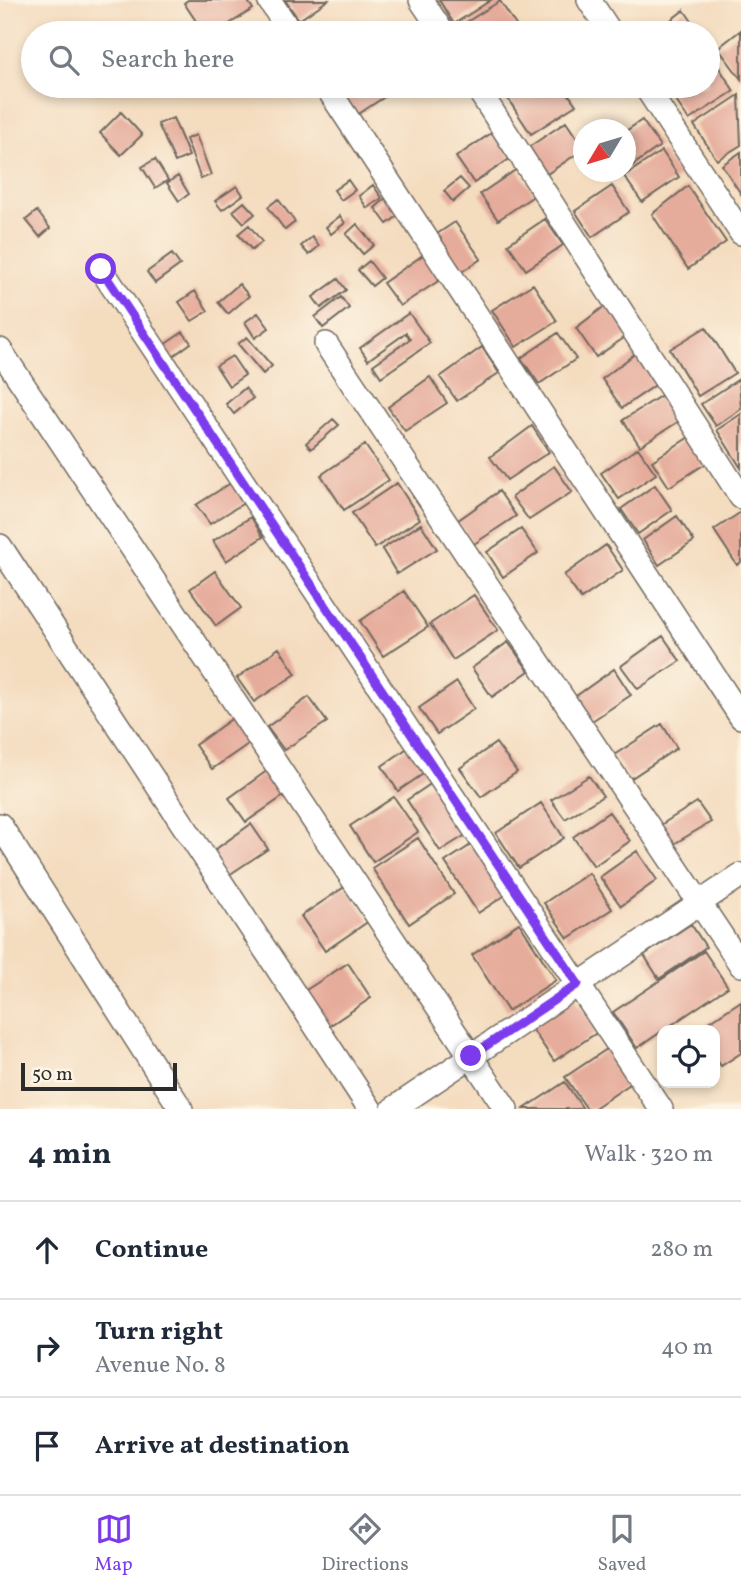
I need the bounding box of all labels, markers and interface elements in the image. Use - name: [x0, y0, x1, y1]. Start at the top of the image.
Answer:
- search box: [21, 21, 720, 98]
- icon: search: [45, 41, 83, 79]
- text: Search here: [101, 42, 234, 78]
- north arrow: [573, 119, 636, 182]
- route start: [85, 253, 116, 284]
- map controls: [657, 1025, 720, 1088]
- button: locate: [657, 1025, 720, 1088]
- route end: [455, 1040, 486, 1071]
- scale bar: [21, 1060, 177, 1092]
- text: 50 m: [32, 1062, 73, 1088]
- text: 4 min: [28, 1134, 112, 1176]
- text: Walk · 320 m: [584, 1139, 713, 1171]
- icon: ahead: [28, 1231, 66, 1269]
- text: Continue: [95, 1232, 208, 1268]
- text: 280 m: [650, 1234, 713, 1266]
- text: Turn right: [95, 1314, 223, 1350]
- icon: right: [28, 1329, 66, 1367]
- text: 40 m: [661, 1332, 713, 1364]
- text: Avenue No. 8: [95, 1350, 226, 1382]
- icon: arrive: [28, 1427, 66, 1465]
- text: Arrive at destination: [95, 1428, 350, 1464]
- tab: Map: [94, 1510, 133, 1578]
- tab: Directions: [322, 1510, 409, 1578]
- tab: Saved: [598, 1510, 646, 1578]

